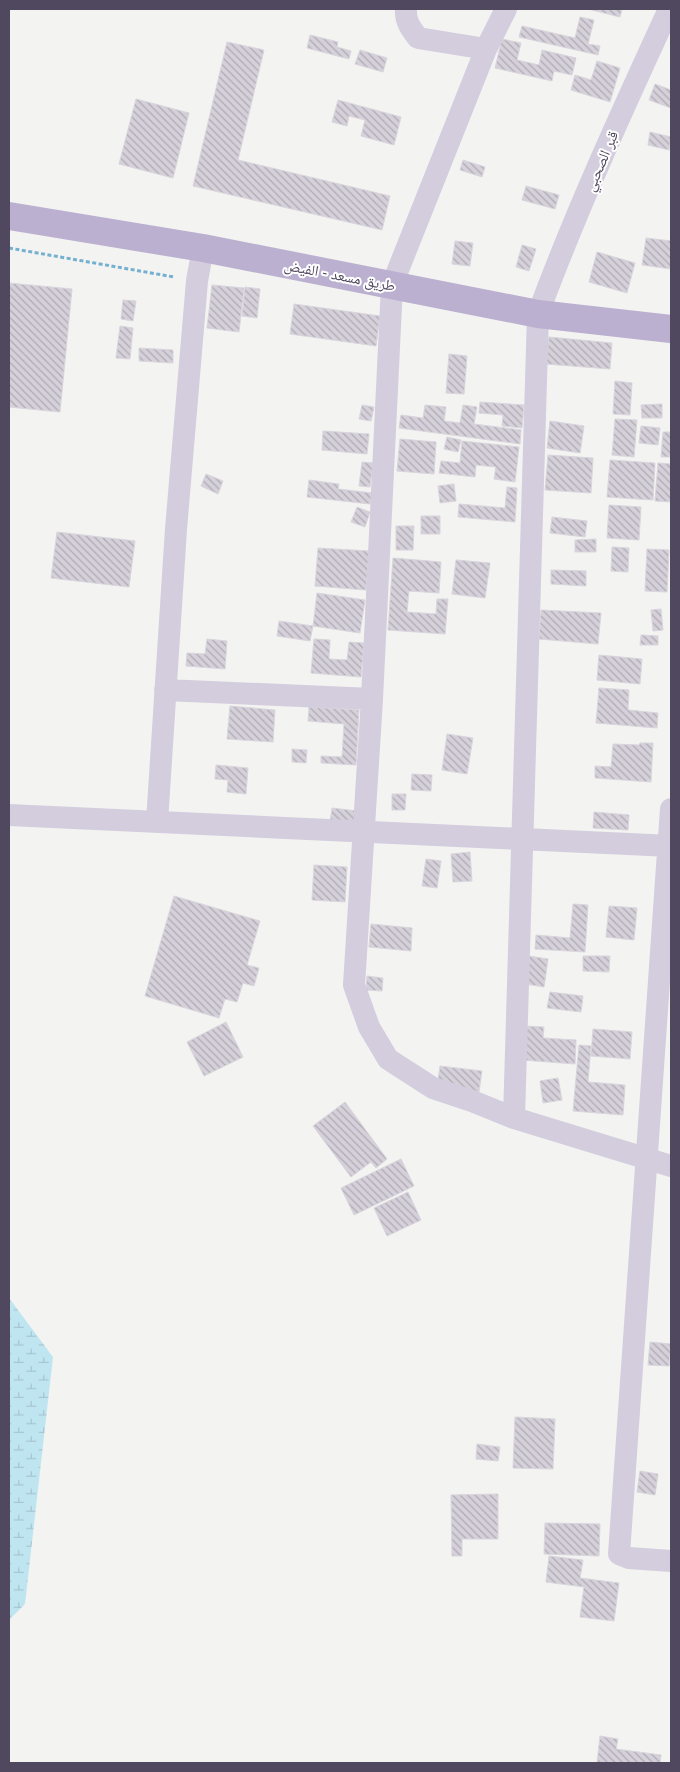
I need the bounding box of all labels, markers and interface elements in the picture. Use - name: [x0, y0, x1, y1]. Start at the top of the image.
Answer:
- street label: قبر الصحبي: [581, 128, 625, 195]
- street label: طريق مسعد - الفيض: [283, 256, 397, 296]

